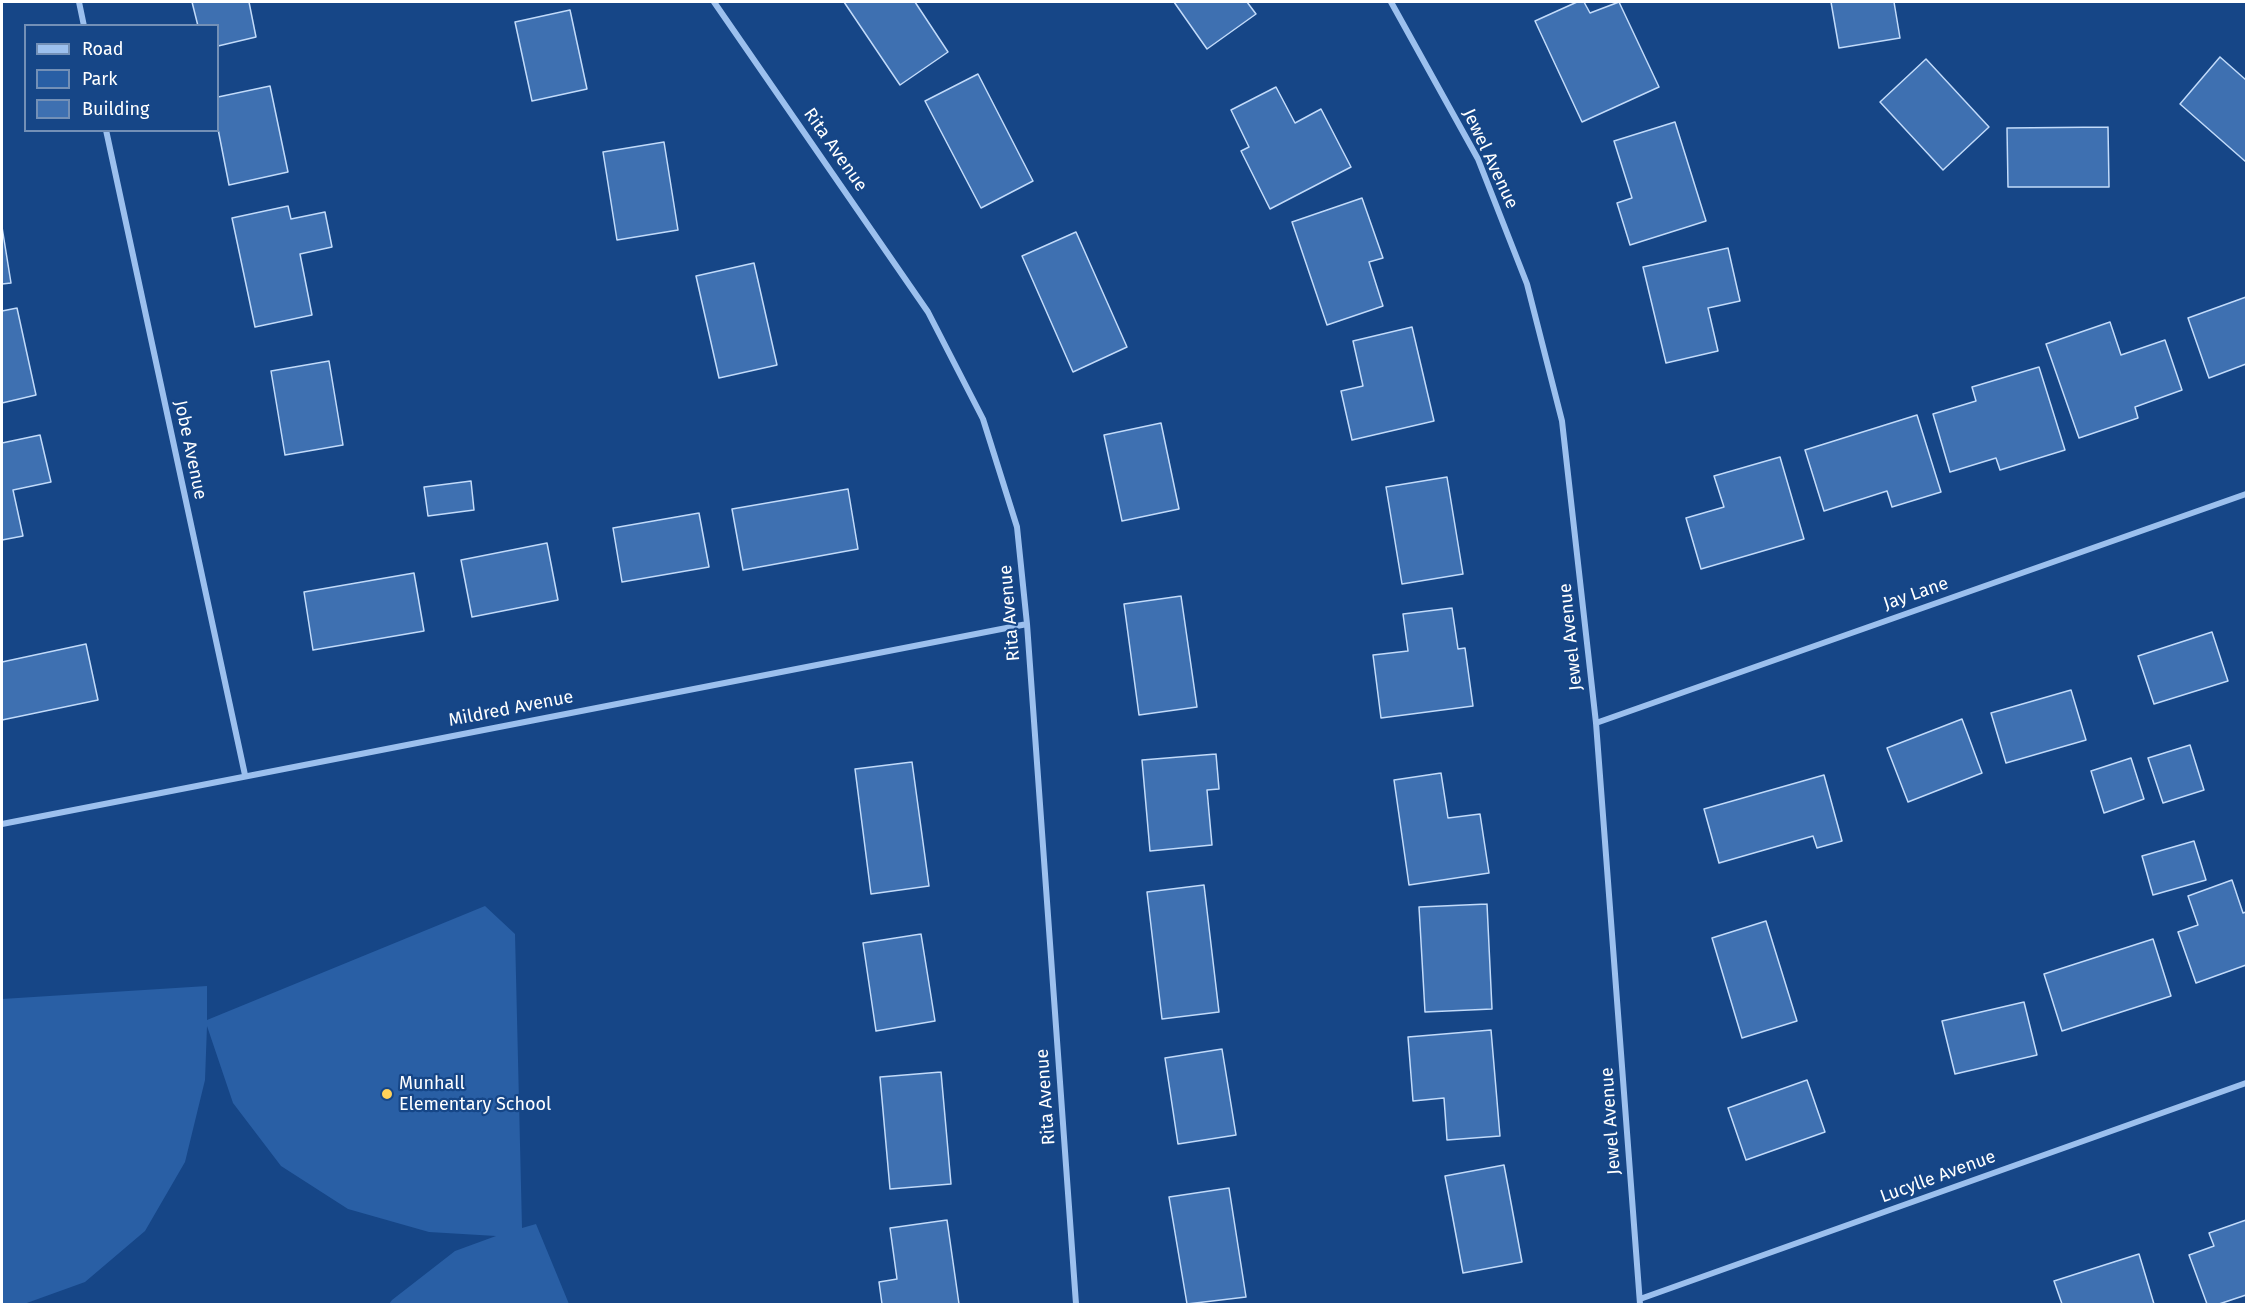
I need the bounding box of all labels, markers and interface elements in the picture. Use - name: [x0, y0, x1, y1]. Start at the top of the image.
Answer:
- legend: [24, 24, 219, 132]
- text: Road: [82, 38, 124, 60]
- text: Park: [82, 68, 117, 90]
- text: Building: [82, 98, 149, 120]
- street label: Rita Avenue: [798, 104, 872, 196]
- street label: Jewel Avenue: [1457, 106, 1523, 212]
- street label: Jobe Avenue: [169, 398, 211, 502]
- street label: Rita Avenue: [995, 564, 1025, 662]
- street label: Jay Lane: [1881, 573, 1951, 615]
- street label: Jewel Avenue: [1555, 582, 1587, 692]
- street label: Mildred Avenue: [447, 686, 575, 732]
- street label: Rita Avenue: [1032, 1048, 1060, 1146]
- street label: Jewel Avenue: [1596, 1066, 1626, 1176]
- place label: Munhall Elementary School: [399, 1073, 551, 1116]
- marker: Munhall Elementary School: [380, 1087, 394, 1101]
- street label: Lucylle Avenue: [1877, 1146, 1999, 1208]

